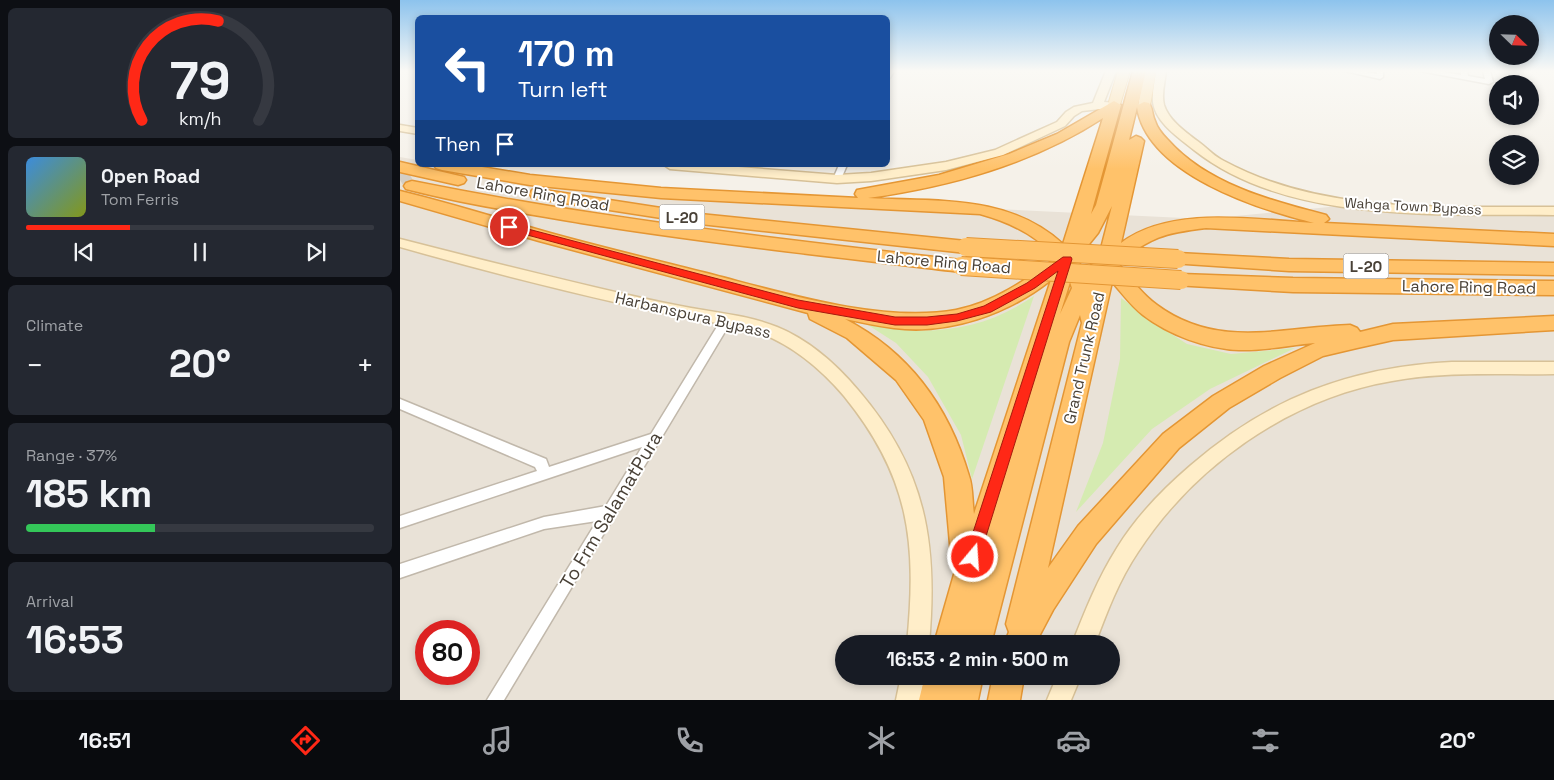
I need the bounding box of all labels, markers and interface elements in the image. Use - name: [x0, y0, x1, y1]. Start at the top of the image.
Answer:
- north arrow: [1489, 15, 1539, 65]
- map controls: [1489, 15, 1539, 185]
- text: 170 m: [518, 32, 615, 76]
- icon: left: [435, 35, 500, 100]
- text: 79: [170, 48, 230, 114]
- text: Turn left: [518, 75, 608, 103]
- button: sound: [1489, 75, 1539, 125]
- text: km/h: [179, 107, 221, 130]
- icon: arrive: [491, 130, 519, 158]
- text: Then: [435, 132, 481, 157]
- button: layers: [1489, 135, 1539, 185]
- text: Open Road: [101, 164, 200, 189]
- street label: Lahore Ring Road: [475, 172, 611, 216]
- text: Tom Ferris: [101, 189, 179, 210]
- street label: Wahga Town Bypass: [1344, 193, 1482, 219]
- road number: L-20: [660, 204, 704, 230]
- pin: [488, 206, 530, 248]
- icon: arrive: [495, 213, 523, 241]
- icon: previous: [70, 238, 98, 266]
- icon: pause: [186, 238, 214, 266]
- icon: next: [302, 238, 330, 266]
- street label: Lahore Ring Road: [876, 246, 1012, 278]
- road number: L-20: [1344, 254, 1388, 278]
- street label: Lahore Ring Road: [1402, 275, 1536, 299]
- street label: Harbanspura Bypass: [613, 287, 773, 343]
- street label: Grand Trunk Road: [1059, 290, 1109, 426]
- text: Climate: [26, 315, 83, 336]
- text: 20°: [169, 340, 231, 388]
- text: −: [26, 347, 43, 383]
- text: +: [357, 347, 374, 383]
- street label: To Frm SalamatPura: [554, 427, 668, 593]
- text: Range · 37%: [26, 445, 117, 466]
- text: 185 km: [26, 470, 152, 518]
- position arrow: [946, 530, 998, 582]
- text: Arrival: [26, 591, 74, 612]
- text: 16:53: [26, 616, 124, 664]
- speed limit sign: 80: [415, 620, 480, 685]
- text: 16:53 · 2 min · 500 m: [886, 647, 1069, 672]
- icon: directions: [288, 723, 323, 758]
- icon: music: [480, 723, 515, 758]
- icon: phone: [672, 723, 707, 758]
- icon: climate: [864, 723, 899, 758]
- icon: car: [1056, 723, 1091, 758]
- icon: filters: [1248, 723, 1283, 758]
- text: 16:51: [78, 726, 131, 754]
- text: 20°: [1440, 726, 1476, 754]

